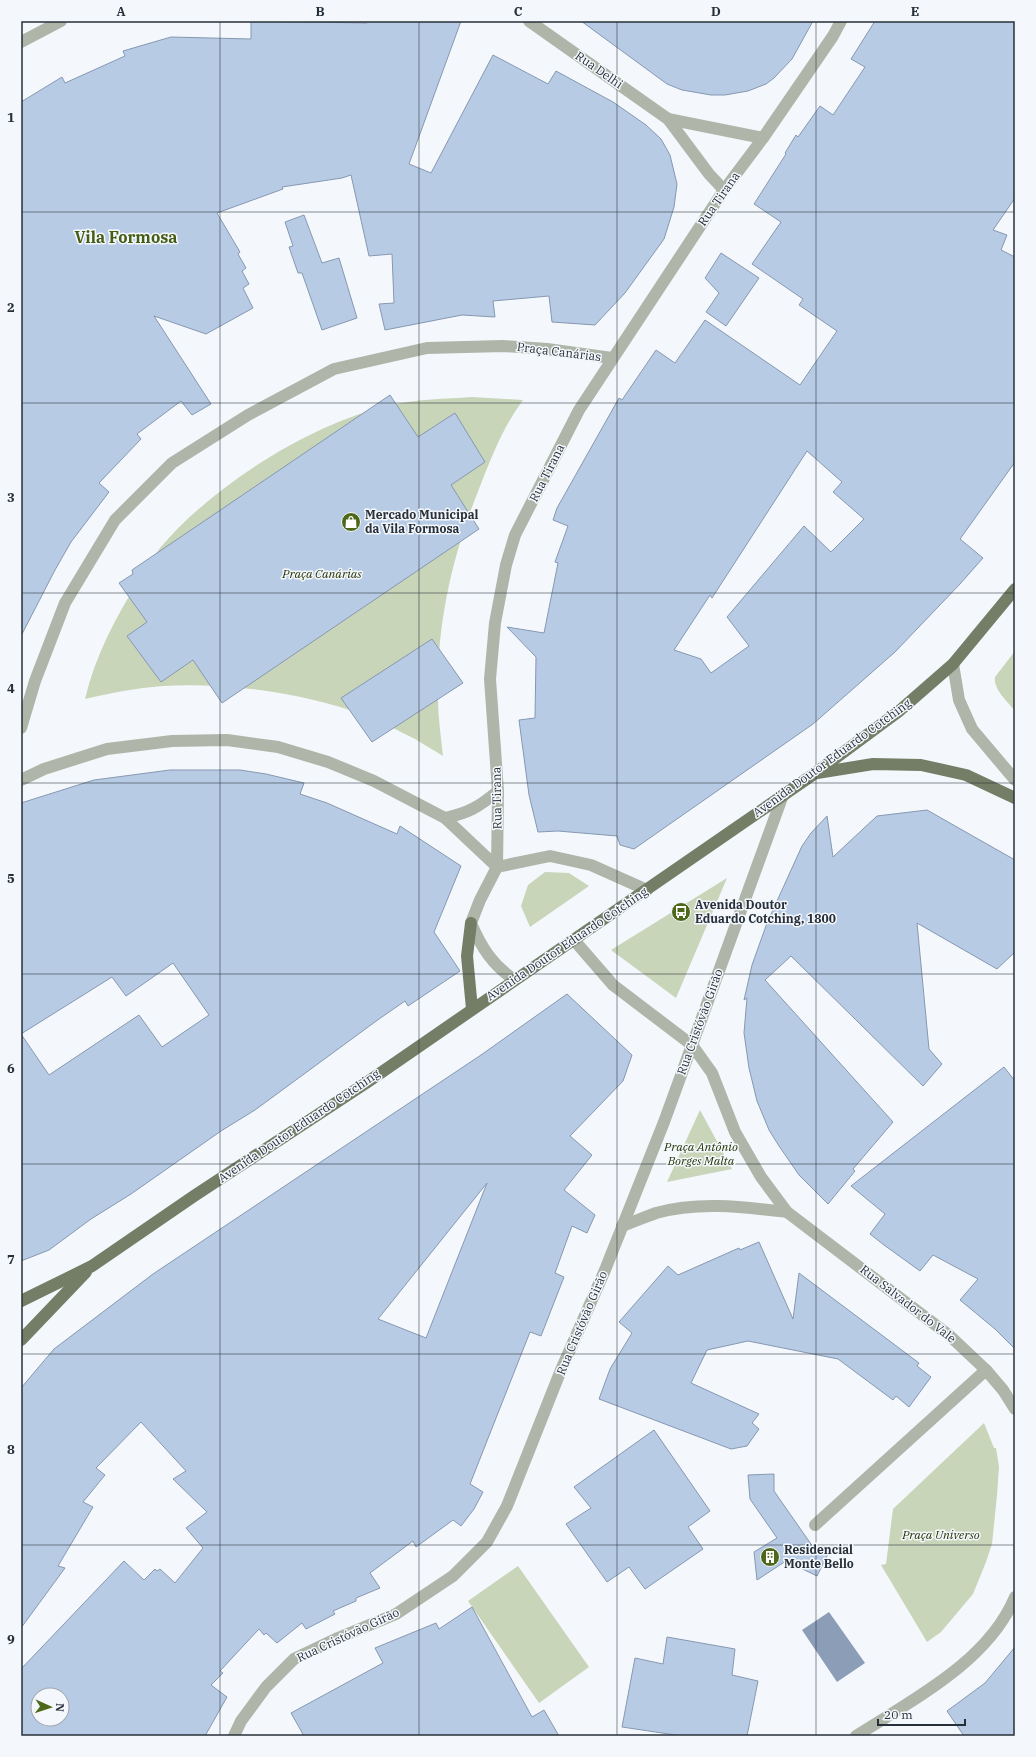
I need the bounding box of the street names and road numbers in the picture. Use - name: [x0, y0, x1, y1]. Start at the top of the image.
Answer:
- street label: Rua Delhi: [573, 48, 626, 91]
- street label: Rua Tirana: [695, 168, 743, 229]
- street label: Praça Canárias: [516, 339, 602, 364]
- street label: Rua Tirana: [526, 441, 568, 504]
- street label: Avenida Doutor Eduardo Cotching: [750, 695, 914, 820]
- street label: Rua Tirana: [488, 766, 505, 829]
- street label: Avenida Doutor Eduardo Cotching: [483, 883, 651, 1003]
- street label: Rua Cristóvão Girão: [673, 967, 726, 1077]
- street label: Avenida Doutor Eduardo Cotching: [215, 1065, 383, 1185]
- street label: Rua Salvador do Vale: [857, 1262, 959, 1346]
- street label: Rua Cristóvão Girão: [553, 1268, 610, 1377]
- street label: Rua Cristóvão Girão: [294, 1604, 402, 1665]

